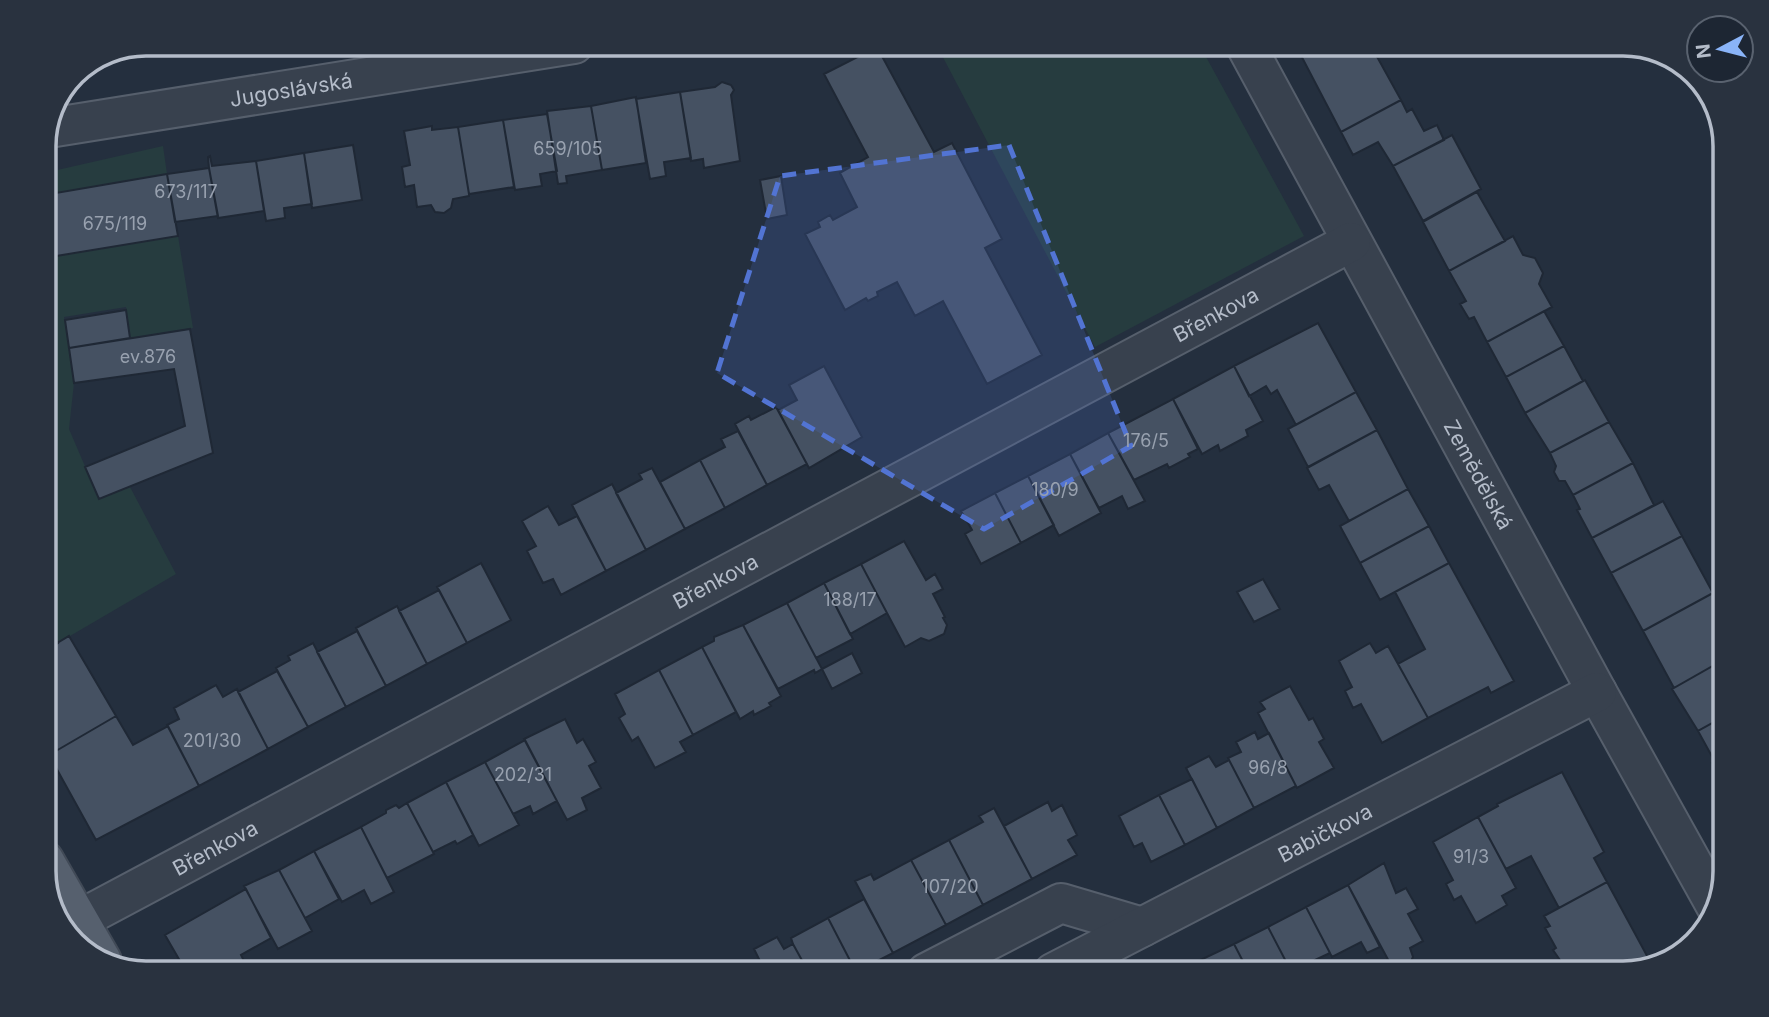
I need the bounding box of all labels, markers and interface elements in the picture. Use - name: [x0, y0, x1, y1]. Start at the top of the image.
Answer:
- north arrow: [1685, 14, 1755, 84]
- text: N: [1691, 42, 1716, 60]
- street label: Jugoslávská: [228, 67, 354, 111]
- house number: 659/105: [533, 138, 603, 159]
- house number: 673/117: [154, 181, 218, 202]
- house number: 675/119: [83, 213, 147, 234]
- street label: Břenkova: [1169, 281, 1262, 347]
- house number: ev.876: [120, 346, 176, 367]
- street label: Zemědělská: [1439, 416, 1519, 534]
- house number: 176/5: [1123, 430, 1169, 451]
- house number: 180/9: [1031, 479, 1079, 500]
- street label: Břenkova: [668, 548, 762, 614]
- house number: 188/17: [823, 589, 877, 610]
- house number: 201/30: [183, 730, 241, 751]
- house number: 96/8: [1248, 757, 1288, 778]
- house number: 202/31: [494, 764, 552, 785]
- street label: Babičkova: [1274, 798, 1376, 867]
- street label: Břenkova: [168, 815, 262, 880]
- house number: 91/3: [1453, 846, 1489, 867]
- house number: 107/20: [921, 876, 979, 897]

